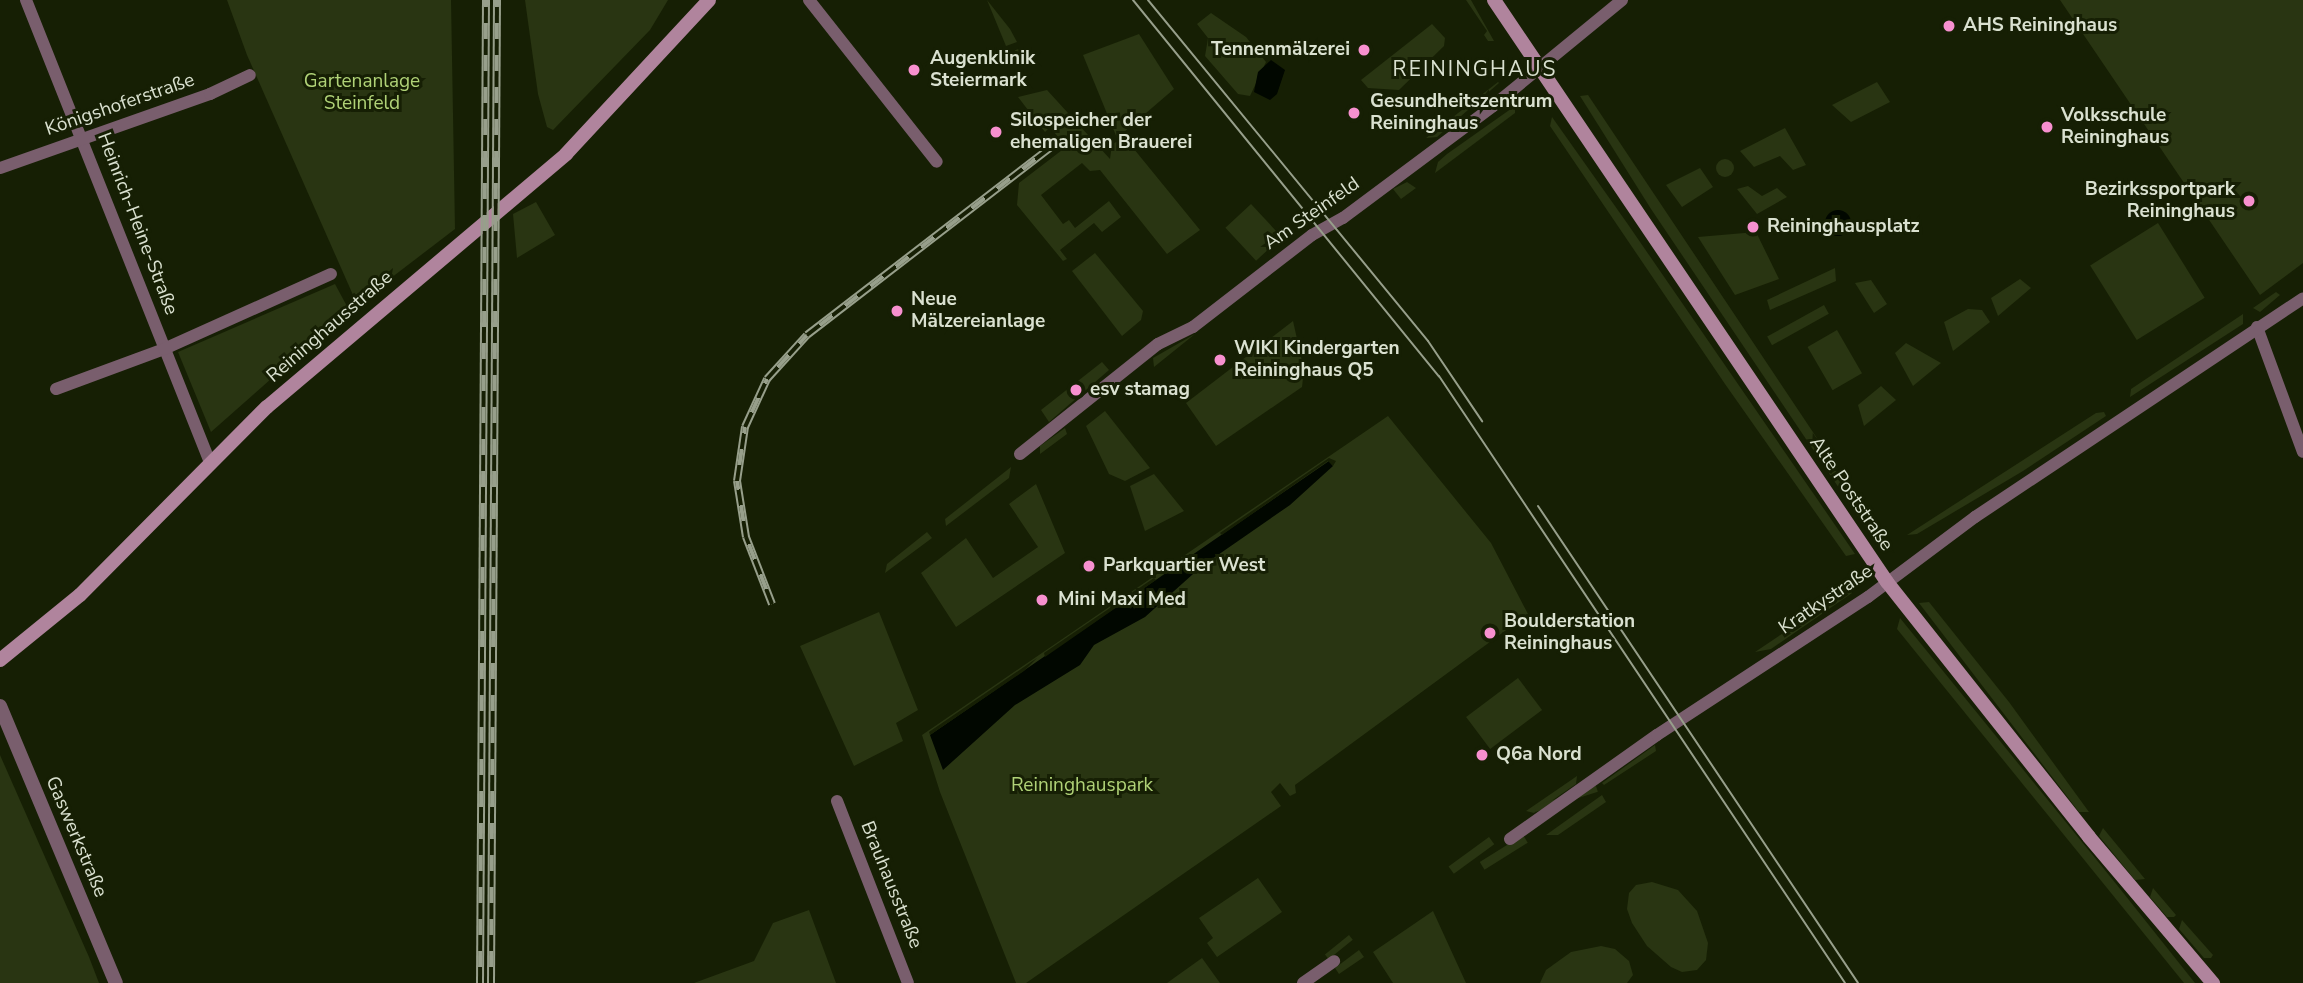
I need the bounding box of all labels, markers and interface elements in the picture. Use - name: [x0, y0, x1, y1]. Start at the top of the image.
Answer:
- place label: AHS Reininghaus: [1963, 15, 2117, 37]
- marker: AHS Reininghaus: [1941, 18, 1957, 34]
- place label: Tennenmälzerei: [1211, 39, 1350, 61]
- marker: Tennenmälzerei: [1356, 42, 1372, 58]
- place label: Augenklinik Steiermark: [930, 48, 1035, 92]
- district label: REININGHAUS: [1394, 56, 1556, 82]
- marker: Augenklinik Steiermark: [904, 60, 924, 80]
- street label: Königshoferstraße: [42, 69, 198, 141]
- park label: Gartenanlage Steinfeld: [304, 71, 420, 115]
- place label: Gesundheitszentrum Reininghaus: [1370, 91, 1552, 135]
- marker: Gesundheitszentrum Reininghaus: [1344, 103, 1364, 123]
- place label: Volksschule Reininghaus: [2061, 105, 2169, 149]
- place label: Silospeicher der ehemaligen Brauerei: [1010, 110, 1192, 154]
- marker: Volksschule Reininghaus: [2039, 119, 2055, 135]
- marker: Silospeicher der ehemaligen Brauerei: [988, 124, 1004, 140]
- street label: Heinrich-Heine-Straße: [92, 130, 182, 318]
- street label: Am Steinfeld: [1260, 173, 1364, 255]
- place label: Bezirkssportpark Reininghaus: [2085, 179, 2235, 223]
- marker: Bezirkssportpark Reininghaus: [2241, 193, 2257, 209]
- place label: Reininghausplatz: [1767, 216, 1919, 238]
- marker: Reininghausplatz: [1745, 219, 1761, 235]
- street label: Reininghausstraße: [262, 266, 398, 388]
- place label: Neue Mälzereianlage: [911, 289, 1045, 333]
- marker: Neue Mälzereianlage: [889, 303, 905, 319]
- place label: WIKI Kindergarten Reininghaus Q5: [1234, 338, 1400, 382]
- marker: WIKI Kindergarten Reininghaus Q5: [1212, 352, 1228, 368]
- place label: esv stamag: [1090, 379, 1190, 401]
- marker: esv stamag: [1068, 382, 1084, 398]
- street label: Alte Poststraße: [1804, 433, 1898, 555]
- place label: Parkquartier West: [1103, 555, 1265, 577]
- marker: Parkquartier West: [1081, 558, 1097, 574]
- street label: Kratkystraße: [1775, 560, 1877, 640]
- place label: Mini Maxi Med: [1058, 589, 1186, 611]
- marker: Mini Maxi Med: [1032, 590, 1052, 610]
- place label: Boulderstation Reininghaus: [1504, 611, 1635, 655]
- marker: Boulderstation Reininghaus: [1482, 625, 1498, 641]
- place label: Q6a Nord: [1496, 744, 1582, 766]
- marker: Q6a Nord: [1474, 747, 1490, 763]
- street label: Gaswerkstraße: [40, 773, 112, 901]
- park label: Reininghauspark: [1011, 775, 1153, 797]
- street label: Brauhausstraße: [855, 818, 927, 952]

